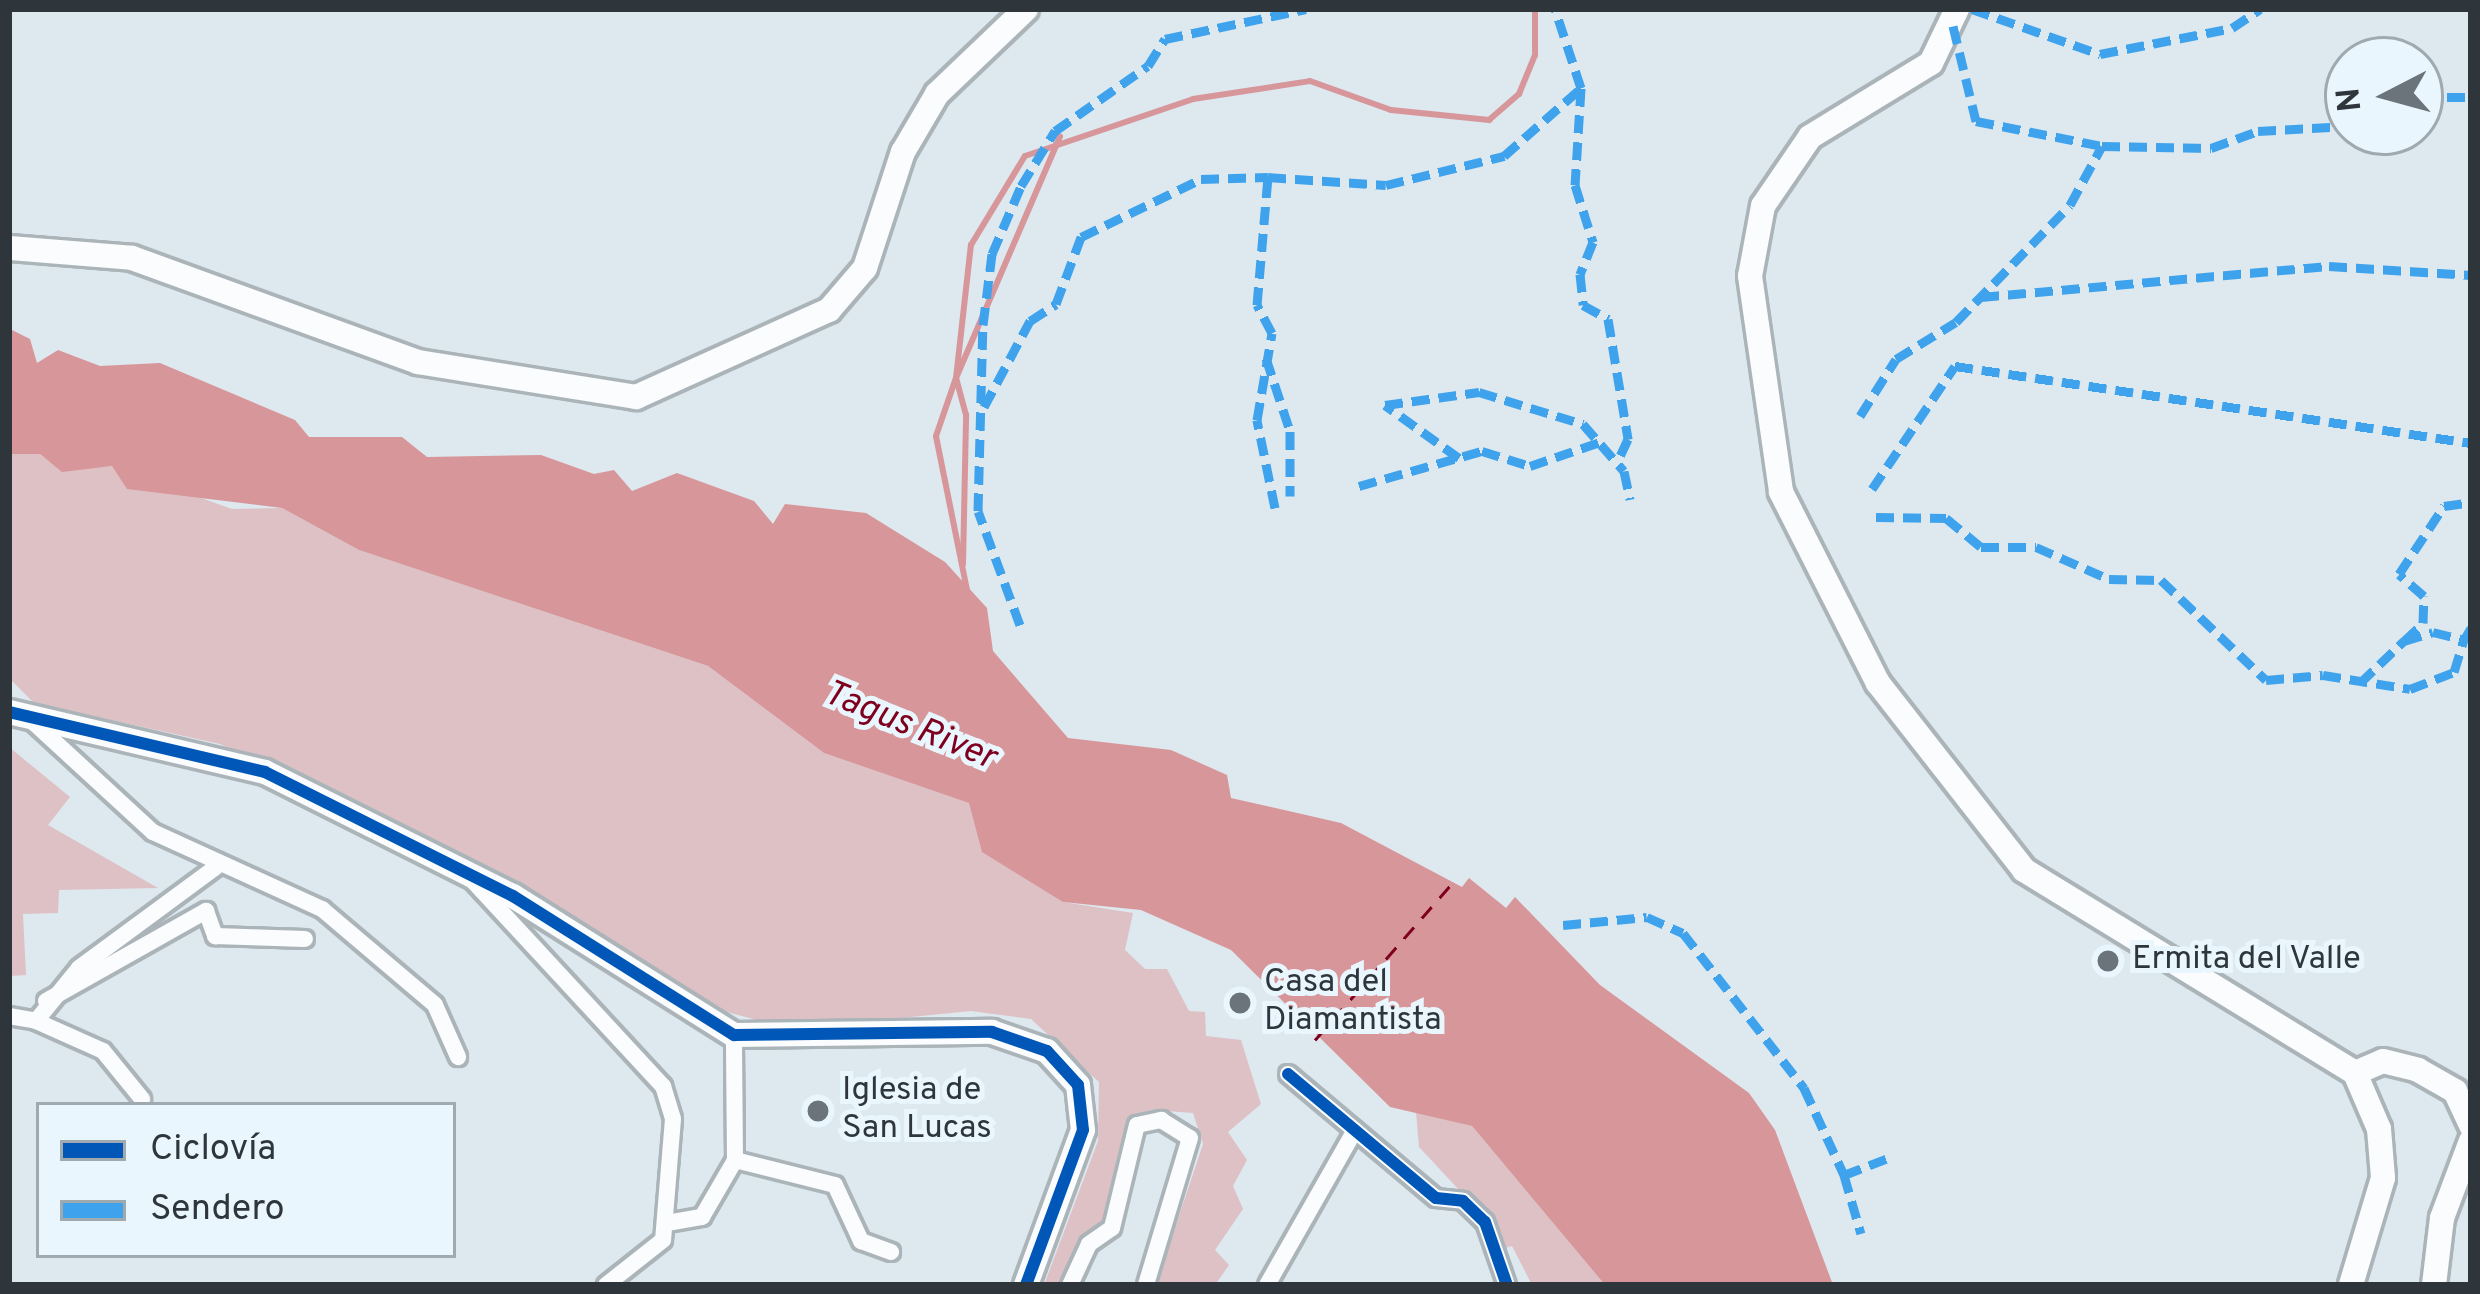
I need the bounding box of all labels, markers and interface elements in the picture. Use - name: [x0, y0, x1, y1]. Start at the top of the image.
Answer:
- north arrow: [2324, 36, 2444, 156]
- text: N: [2329, 85, 2373, 113]
- water label: Tagus River: [817, 673, 1001, 781]
- place label: Ermita del Valle: [2132, 941, 2362, 981]
- marker: Ermita del Valle: [2095, 948, 2121, 974]
- place label: Casa del Diamantista: [1264, 964, 1442, 1042]
- marker: Casa del Diamantista: [1227, 990, 1253, 1016]
- place label: Iglesia de San Lucas: [842, 1072, 992, 1150]
- marker: Iglesia de San Lucas: [805, 1098, 831, 1124]
- legend: [36, 1102, 456, 1258]
- text: Ciclovía: [150, 1127, 276, 1173]
- text: Sendero: [150, 1187, 285, 1233]

